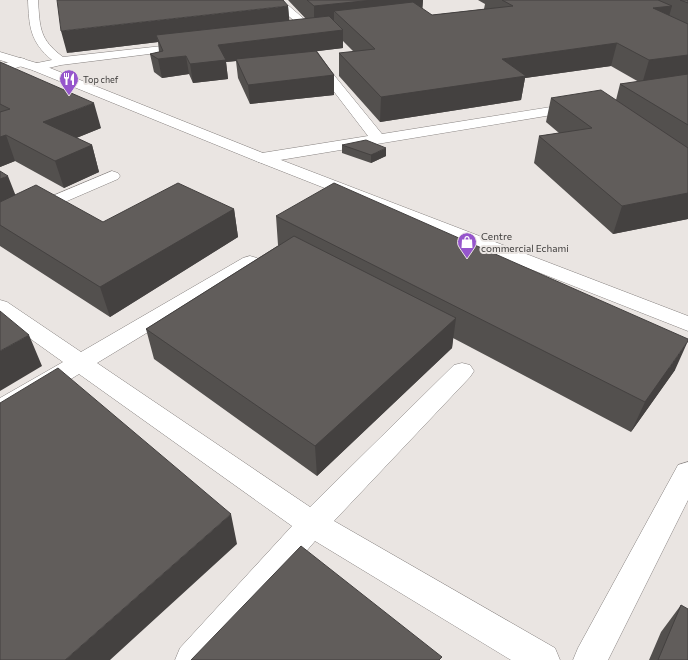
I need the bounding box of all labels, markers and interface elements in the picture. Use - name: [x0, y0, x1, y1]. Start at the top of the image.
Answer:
- restaurant icon: Top chef: [58, 68, 80, 96]
- place label: Top chef: [83, 74, 119, 85]
- place label: Centre commercial Echami: [481, 230, 569, 254]
- shop icon: Centre commercial Echami: [456, 231, 478, 259]

